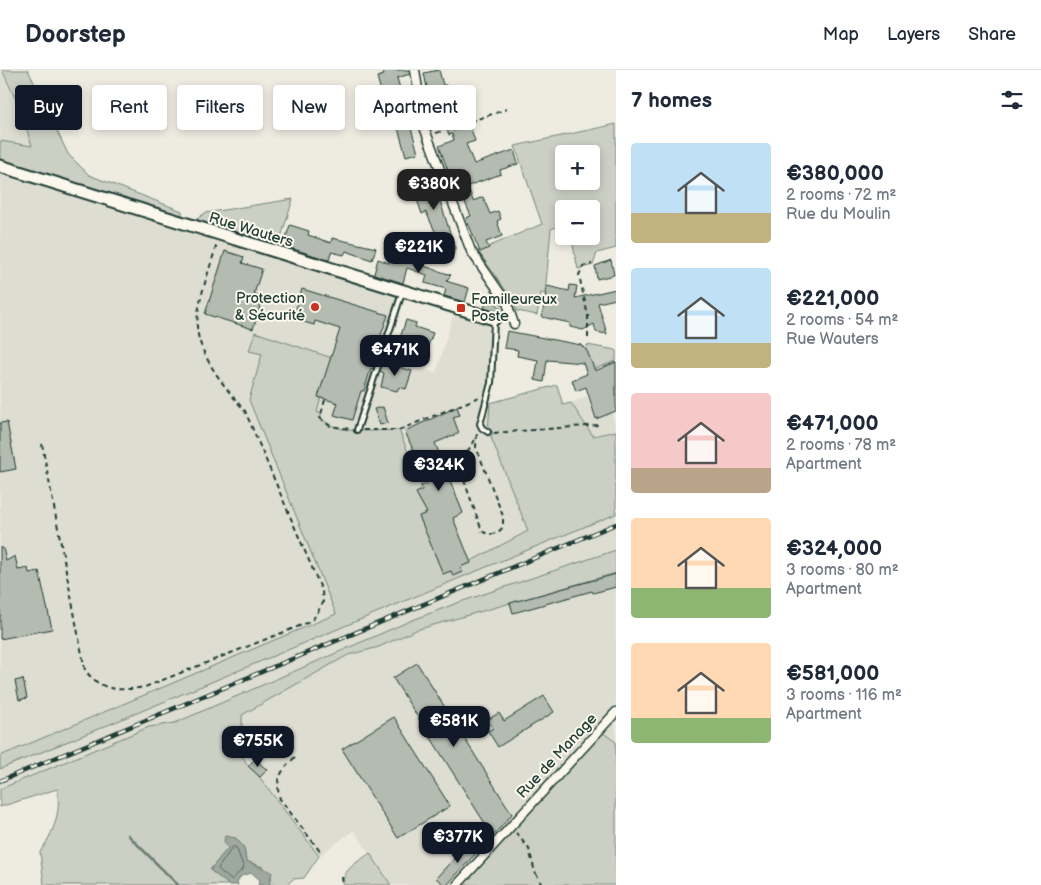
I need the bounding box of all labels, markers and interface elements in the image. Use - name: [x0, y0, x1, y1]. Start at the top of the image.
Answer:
- text: Doorstep: [25, 20, 126, 49]
- text: Map: [823, 24, 859, 45]
- text: Layers: [887, 24, 940, 45]
- text: Share: [968, 24, 1016, 45]
- chip: Buy: [15, 85, 82, 130]
- chip: Rent: [92, 85, 167, 130]
- chip: Filters: [177, 85, 263, 130]
- chip: New: [273, 85, 345, 130]
- chip: Apartment: [355, 85, 476, 130]
- icon: filters: [998, 86, 1026, 114]
- text: 7 homes: [631, 88, 712, 113]
- map controls: [555, 145, 600, 245]
- button: +: [555, 145, 600, 190]
- text: €380,000: [786, 161, 884, 186]
- icon: home: [671, 163, 731, 223]
- pin: €380K: [399, 168, 469, 211]
- text: €380K: [408, 175, 460, 194]
- text: 2 rooms · 72 m²: [786, 186, 896, 205]
- button: −: [555, 200, 600, 245]
- text: Rue du Moulin: [786, 205, 890, 224]
- street label: Rue Wauters: [207, 208, 296, 252]
- pin: €221K: [384, 232, 454, 274]
- text: €221K: [395, 238, 443, 257]
- text: €221,000: [786, 286, 879, 311]
- icon: home: [671, 288, 731, 348]
- place label: Protection & Sécurité: [235, 289, 305, 325]
- place label: Familleureux Poste: [471, 290, 557, 326]
- marker: Protection & Sécurité: [309, 301, 321, 313]
- marker: Familleureux Poste: [455, 302, 467, 314]
- text: 2 rooms · 54 m²: [786, 311, 898, 330]
- text: Rue Wauters: [786, 330, 879, 349]
- pin: €471K: [360, 334, 430, 377]
- text: €471K: [371, 341, 419, 360]
- text: €471,000: [786, 411, 879, 436]
- icon: home: [671, 413, 731, 473]
- text: 2 rooms · 78 m²: [786, 436, 896, 455]
- pin: €324K: [404, 450, 474, 492]
- text: Apartment: [786, 455, 862, 474]
- text: €324K: [414, 456, 464, 475]
- text: €324,000: [786, 536, 882, 561]
- icon: home: [671, 538, 731, 598]
- text: 3 rooms · 80 m²: [786, 561, 899, 580]
- text: Apartment: [786, 580, 862, 599]
- text: €581,000: [786, 661, 879, 686]
- icon: home: [671, 663, 731, 723]
- text: 3 rooms · 116 m²: [786, 686, 902, 705]
- text: Apartment: [786, 705, 862, 724]
- pin: €581K: [419, 706, 489, 748]
- street label: Rue de Manage: [513, 709, 601, 803]
- text: €581K: [430, 712, 478, 731]
- pin: €755K: [223, 726, 293, 768]
- text: €755K: [233, 732, 283, 751]
- pin: €377K: [423, 822, 493, 864]
- text: €377K: [433, 828, 483, 847]

